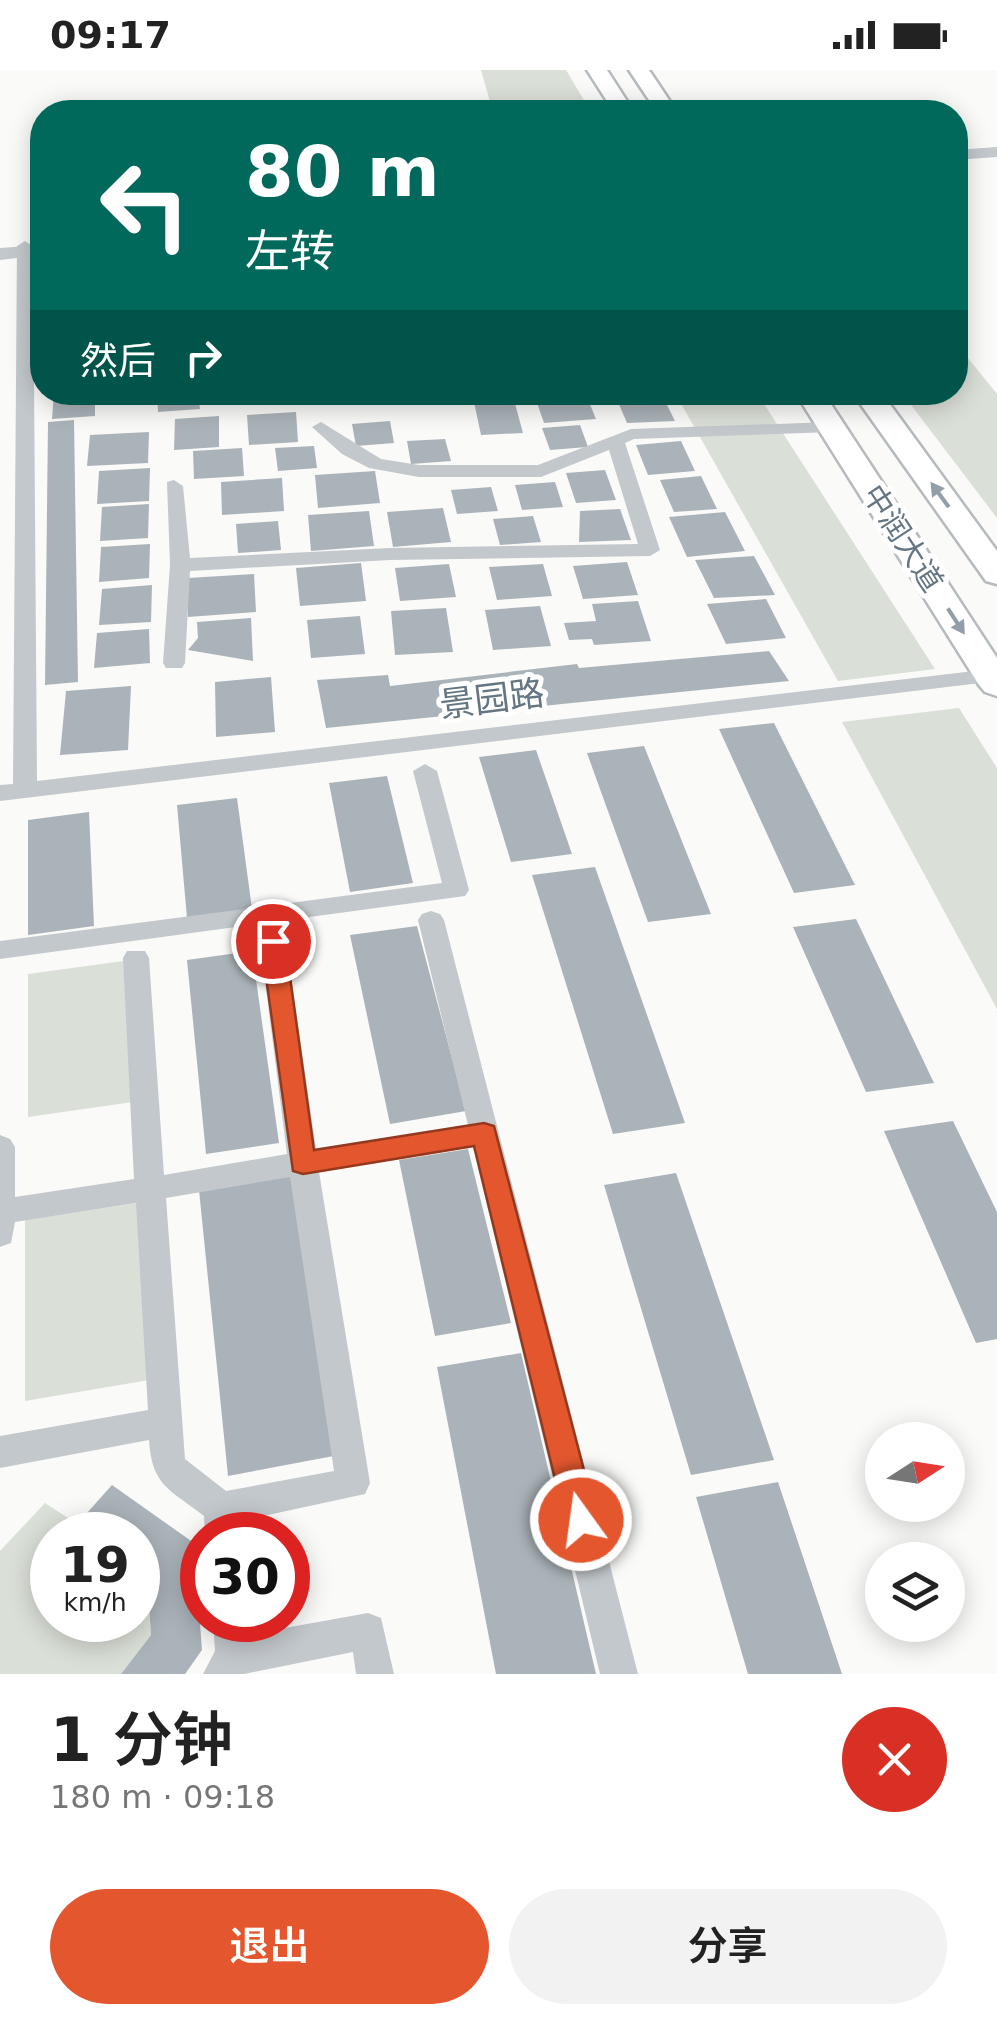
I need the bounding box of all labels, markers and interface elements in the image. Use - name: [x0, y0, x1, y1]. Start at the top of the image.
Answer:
- text: 09:17: [50, 13, 171, 57]
- text: 80 m: [245, 131, 440, 213]
- icon: left: [80, 140, 210, 270]
- text: 左转: [245, 225, 335, 278]
- icon: right: [176, 330, 231, 385]
- text: 然后: [80, 339, 156, 383]
- street label: 中润大道: [856, 478, 950, 598]
- one-way arrow: [931, 481, 950, 508]
- one-way arrow: [947, 608, 965, 635]
- street label: 景园路: [437, 673, 547, 725]
- pin: [231, 899, 316, 984]
- icon: arrive: [246, 914, 301, 969]
- north arrow: [865, 1422, 965, 1522]
- map controls: [865, 1422, 965, 1642]
- position arrow: [529, 1468, 633, 1572]
- speed limit sign: 30: [180, 1512, 310, 1642]
- text: 19: [60, 1536, 130, 1594]
- button: layers: [865, 1542, 965, 1642]
- text: km/h: [63, 1588, 127, 1617]
- text: 1 分钟: [50, 1705, 233, 1775]
- button: close: [842, 1707, 947, 1812]
- text: 180 m · 09:18: [50, 1778, 275, 1816]
- button: 退出: [50, 1889, 489, 2004]
- button: 分享: [509, 1889, 947, 2004]

